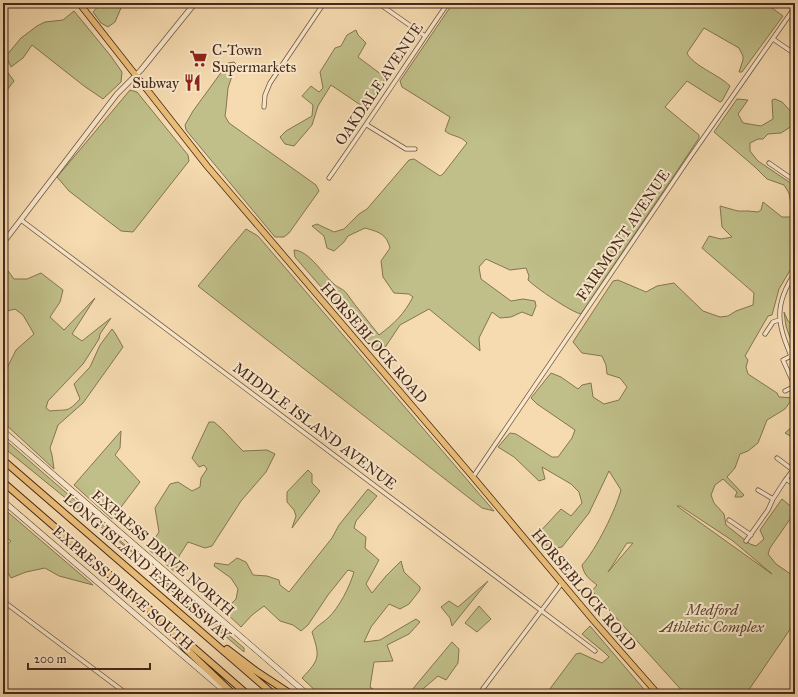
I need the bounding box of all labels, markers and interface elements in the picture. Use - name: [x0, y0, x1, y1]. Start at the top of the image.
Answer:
- street label: OAKDALE AVENUE: [331, 19, 427, 149]
- place label: C‑Town Supermarkets: [212, 41, 296, 76]
- supermarket icon: C‑Town Supermarkets: [189, 49, 209, 69]
- restaurant icon: Subway: [182, 73, 202, 93]
- place label: Subway: [132, 74, 180, 92]
- street label: FAIRMONT AVENUE: [572, 166, 674, 304]
- street label: HORSEBLOCK ROAD: [317, 279, 431, 407]
- street label: MIDDLE ISLAND AVENUE: [230, 359, 401, 494]
- street label: EXPRESS DRIVE NORTH: [88, 486, 238, 620]
- street label: LONG ISLAND EXPRESSWAY: [60, 489, 235, 645]
- street label: EXPRESS DRIVE SOUTH: [49, 522, 197, 654]
- street label: HORSEBLOCK ROAD: [528, 525, 640, 655]
- park label: Medford Athletic Complex: [658, 601, 764, 637]
- scale bar: [28, 645, 150, 671]
- text: 200 m: [34, 652, 67, 666]

